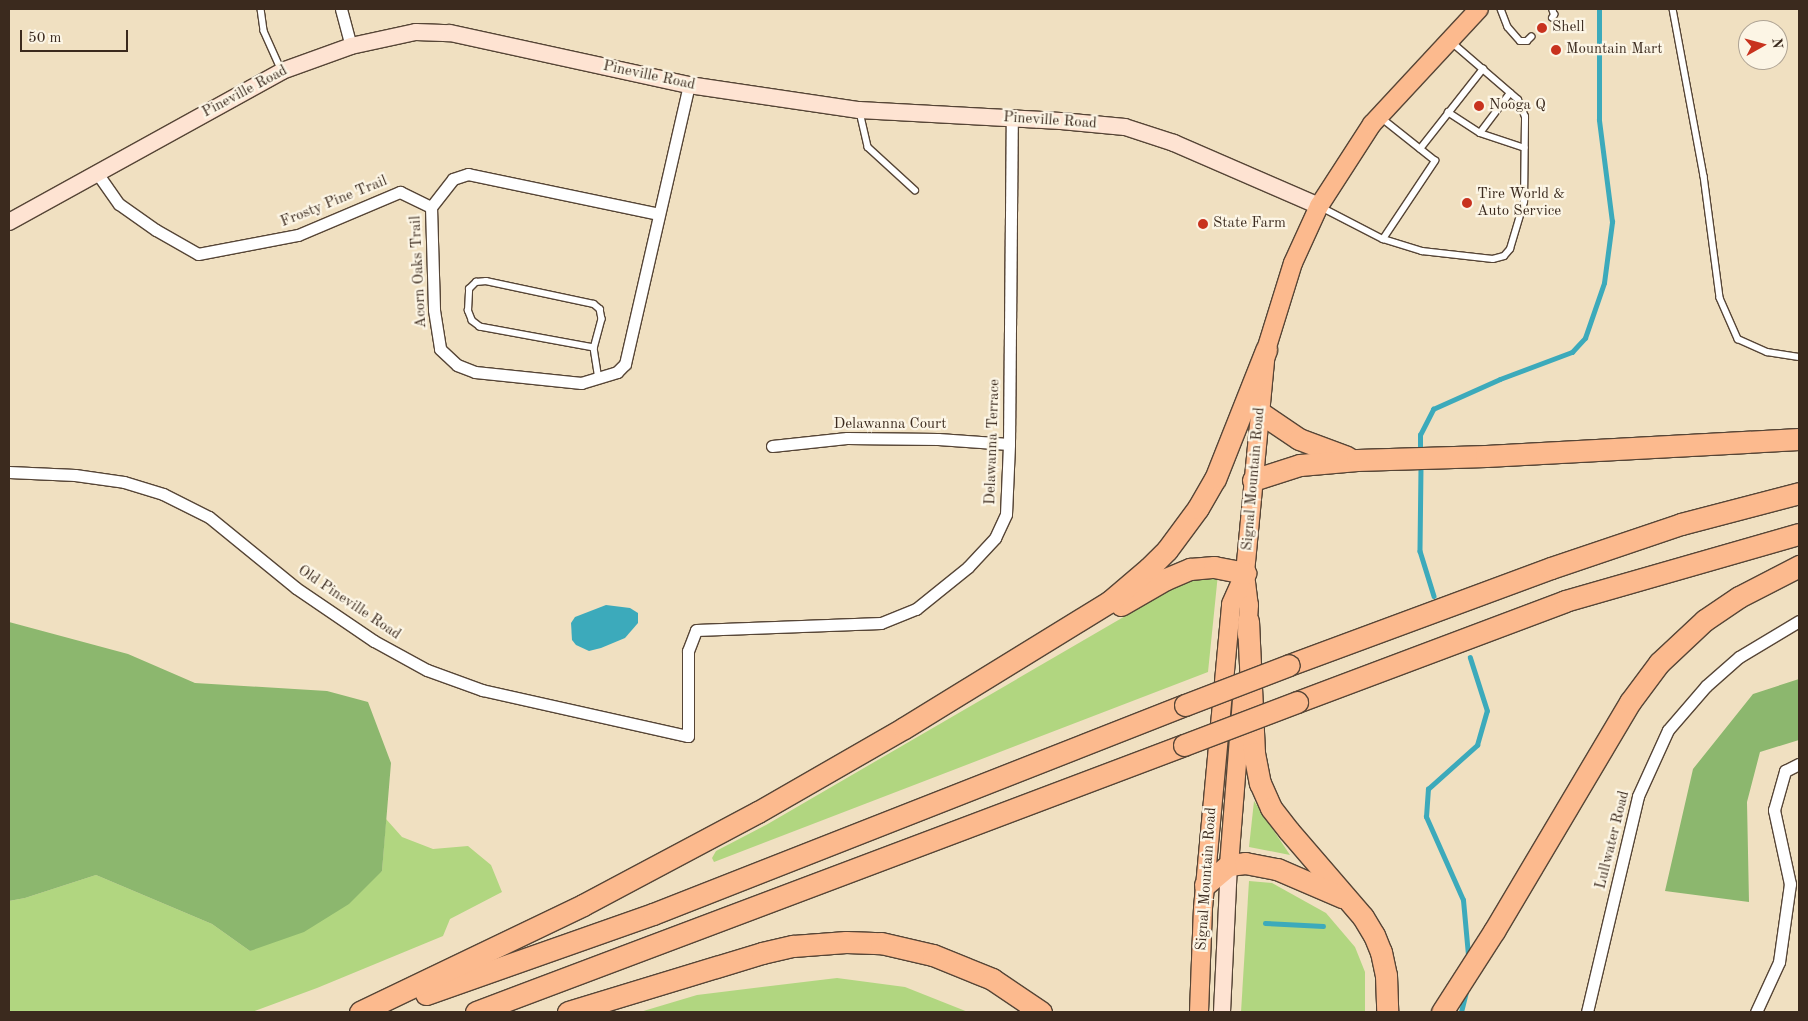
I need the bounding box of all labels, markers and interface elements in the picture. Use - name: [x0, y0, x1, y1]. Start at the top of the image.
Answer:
- place label: Shell: [1552, 19, 1584, 37]
- scale bar: [22, 20, 130, 52]
- north arrow: [1738, 20, 1788, 70]
- marker: Shell: [1536, 22, 1548, 34]
- text: 50 m: [28, 31, 62, 46]
- text: N: [1769, 37, 1784, 49]
- place label: Mountain Mart: [1566, 41, 1663, 59]
- marker: Mountain Mart: [1550, 44, 1562, 56]
- street label: Pineville Road: [601, 57, 697, 95]
- street label: Pineville Road: [199, 62, 291, 122]
- place label: Nooga Q: [1489, 97, 1546, 115]
- marker: Nooga Q: [1473, 100, 1485, 112]
- street label: Pineville Road: [1003, 109, 1097, 133]
- street label: Frosty Pine Trail: [278, 172, 390, 232]
- place label: Tire World & Auto Service: [1477, 185, 1565, 220]
- marker: Tire World & Auto Service: [1461, 197, 1473, 209]
- street label: Acorn Oaks Trail: [407, 215, 431, 329]
- place label: State Farm: [1213, 215, 1286, 233]
- marker: State Farm: [1197, 218, 1209, 230]
- street label: Delawanna Terrace: [982, 379, 1004, 505]
- street label: Signal Mountain Road: [1239, 407, 1269, 551]
- street label: Delawanna Court: [834, 416, 946, 434]
- street label: Old Pineville Road: [294, 562, 404, 644]
- street label: Lullwater Road: [1592, 789, 1634, 891]
- street label: Signal Mountain Road: [1193, 807, 1221, 951]

